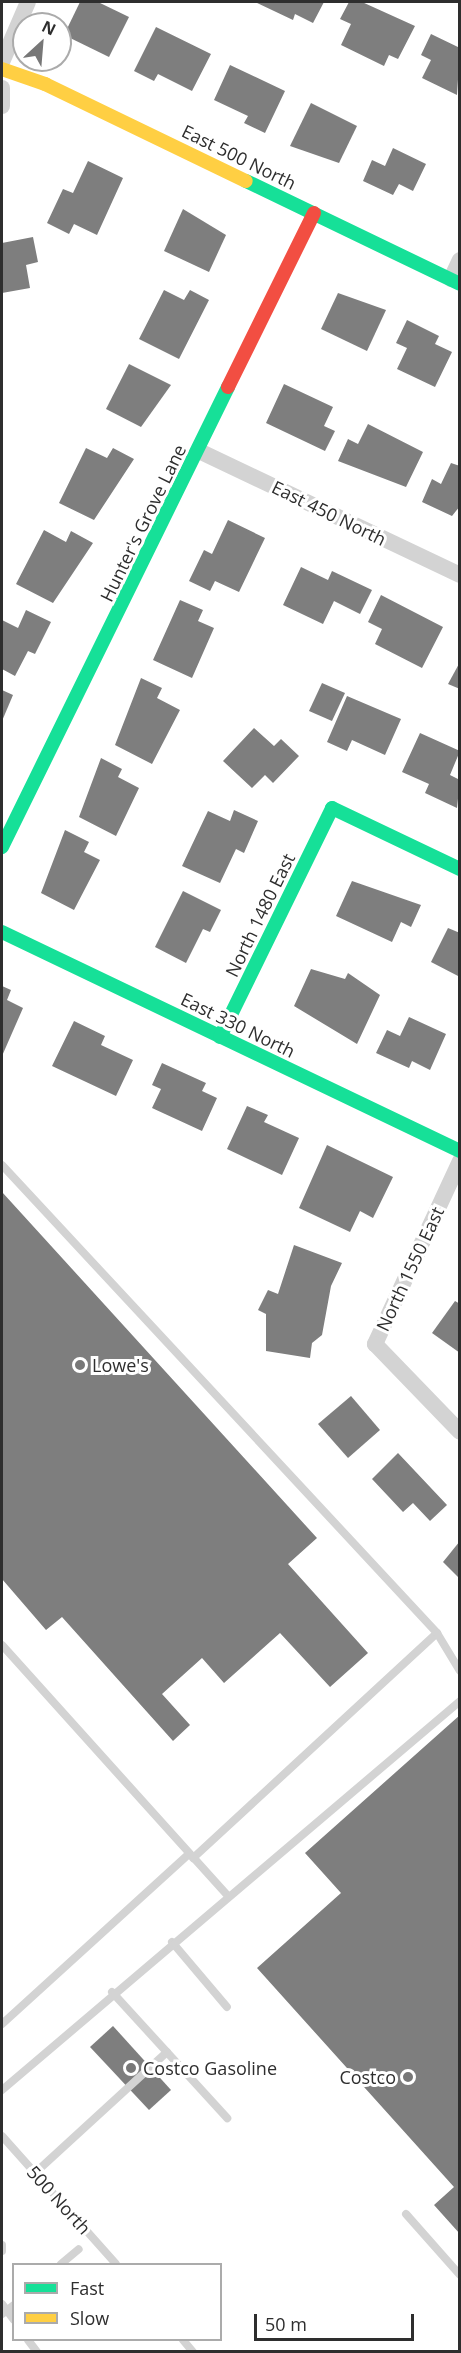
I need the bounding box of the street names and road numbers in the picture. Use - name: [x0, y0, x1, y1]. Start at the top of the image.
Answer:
- street label: East 500 North: [178, 120, 300, 194]
- street label: Hunter's Grove Lane: [96, 441, 190, 605]
- street label: East 450 North: [268, 476, 390, 550]
- street label: North 1480 East: [221, 850, 299, 980]
- street label: East 330 North: [177, 988, 299, 1062]
- street label: North 1550 East: [372, 1203, 448, 1335]
- street label: 500 North: [23, 2161, 95, 2239]

